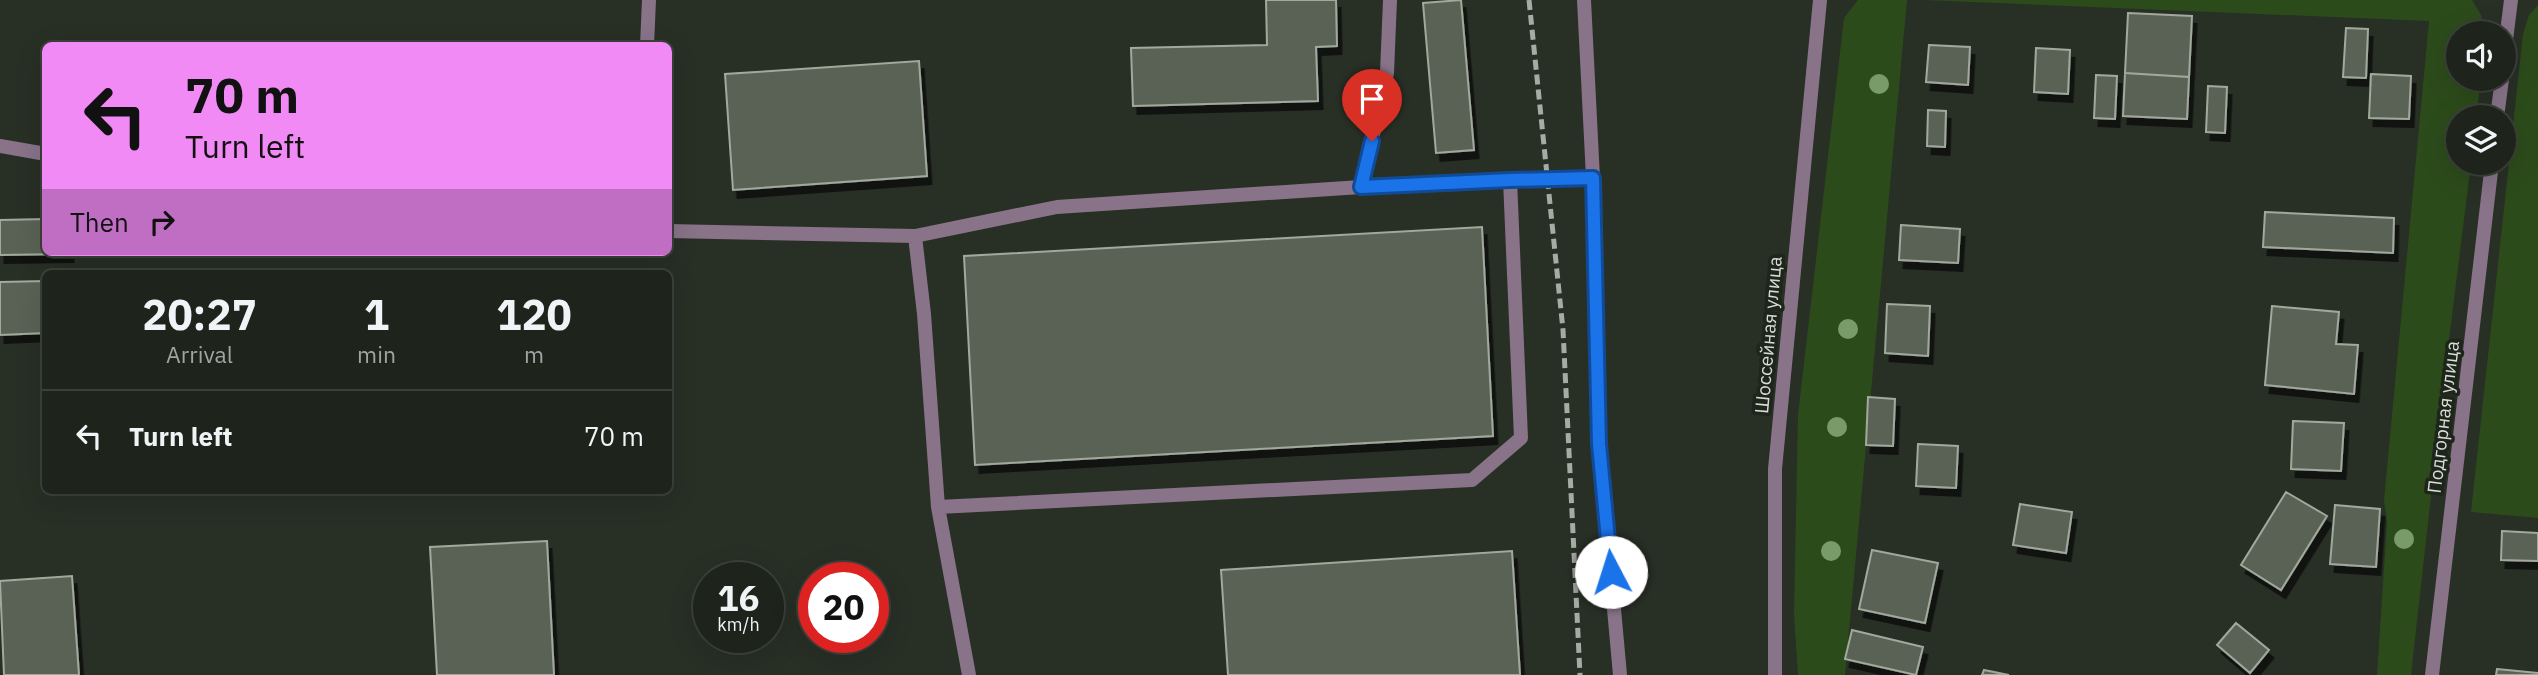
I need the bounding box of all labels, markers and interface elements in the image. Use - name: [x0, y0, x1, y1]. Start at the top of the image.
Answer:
- map controls: [2446, 21, 2516, 175]
- button: sound: [2446, 21, 2516, 91]
- text: 70 m: [185, 63, 299, 126]
- pin: [1342, 69, 1402, 141]
- icon: left: [70, 70, 161, 161]
- icon: arrive: [1353, 80, 1391, 118]
- button: layers: [2446, 105, 2516, 175]
- text: Turn left: [185, 125, 305, 167]
- icon: right: [143, 203, 181, 241]
- text: Then: [70, 205, 129, 239]
- street label: Шоссейная улица: [1749, 255, 1787, 415]
- text: 20:27: [142, 287, 257, 342]
- text: 1: [364, 287, 389, 342]
- text: 120: [496, 287, 572, 342]
- text: Arrival: [166, 339, 233, 369]
- text: min: [357, 339, 396, 369]
- text: m: [524, 339, 544, 369]
- street label: Подгорная улица: [2422, 339, 2464, 495]
- icon: left: [70, 417, 108, 455]
- text: Turn left: [129, 419, 232, 453]
- text: 70 m: [584, 419, 644, 453]
- position arrow: [1574, 535, 1648, 609]
- speed limit sign: 20: [798, 562, 889, 653]
- text: 16: [717, 575, 760, 621]
- text: km/h: [717, 613, 760, 636]

